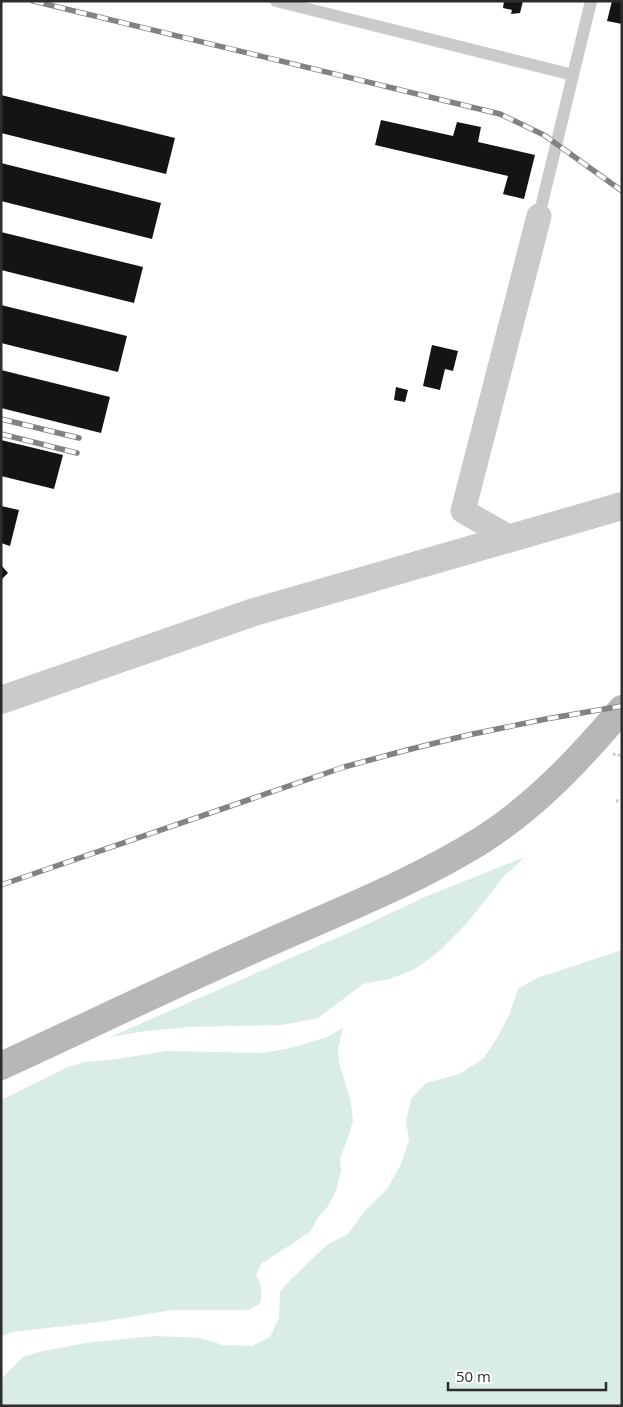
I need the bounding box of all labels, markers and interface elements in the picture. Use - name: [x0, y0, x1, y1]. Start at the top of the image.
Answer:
- scale bar: [448, 1360, 606, 1392]
- text: 50 m: [456, 1366, 491, 1386]

